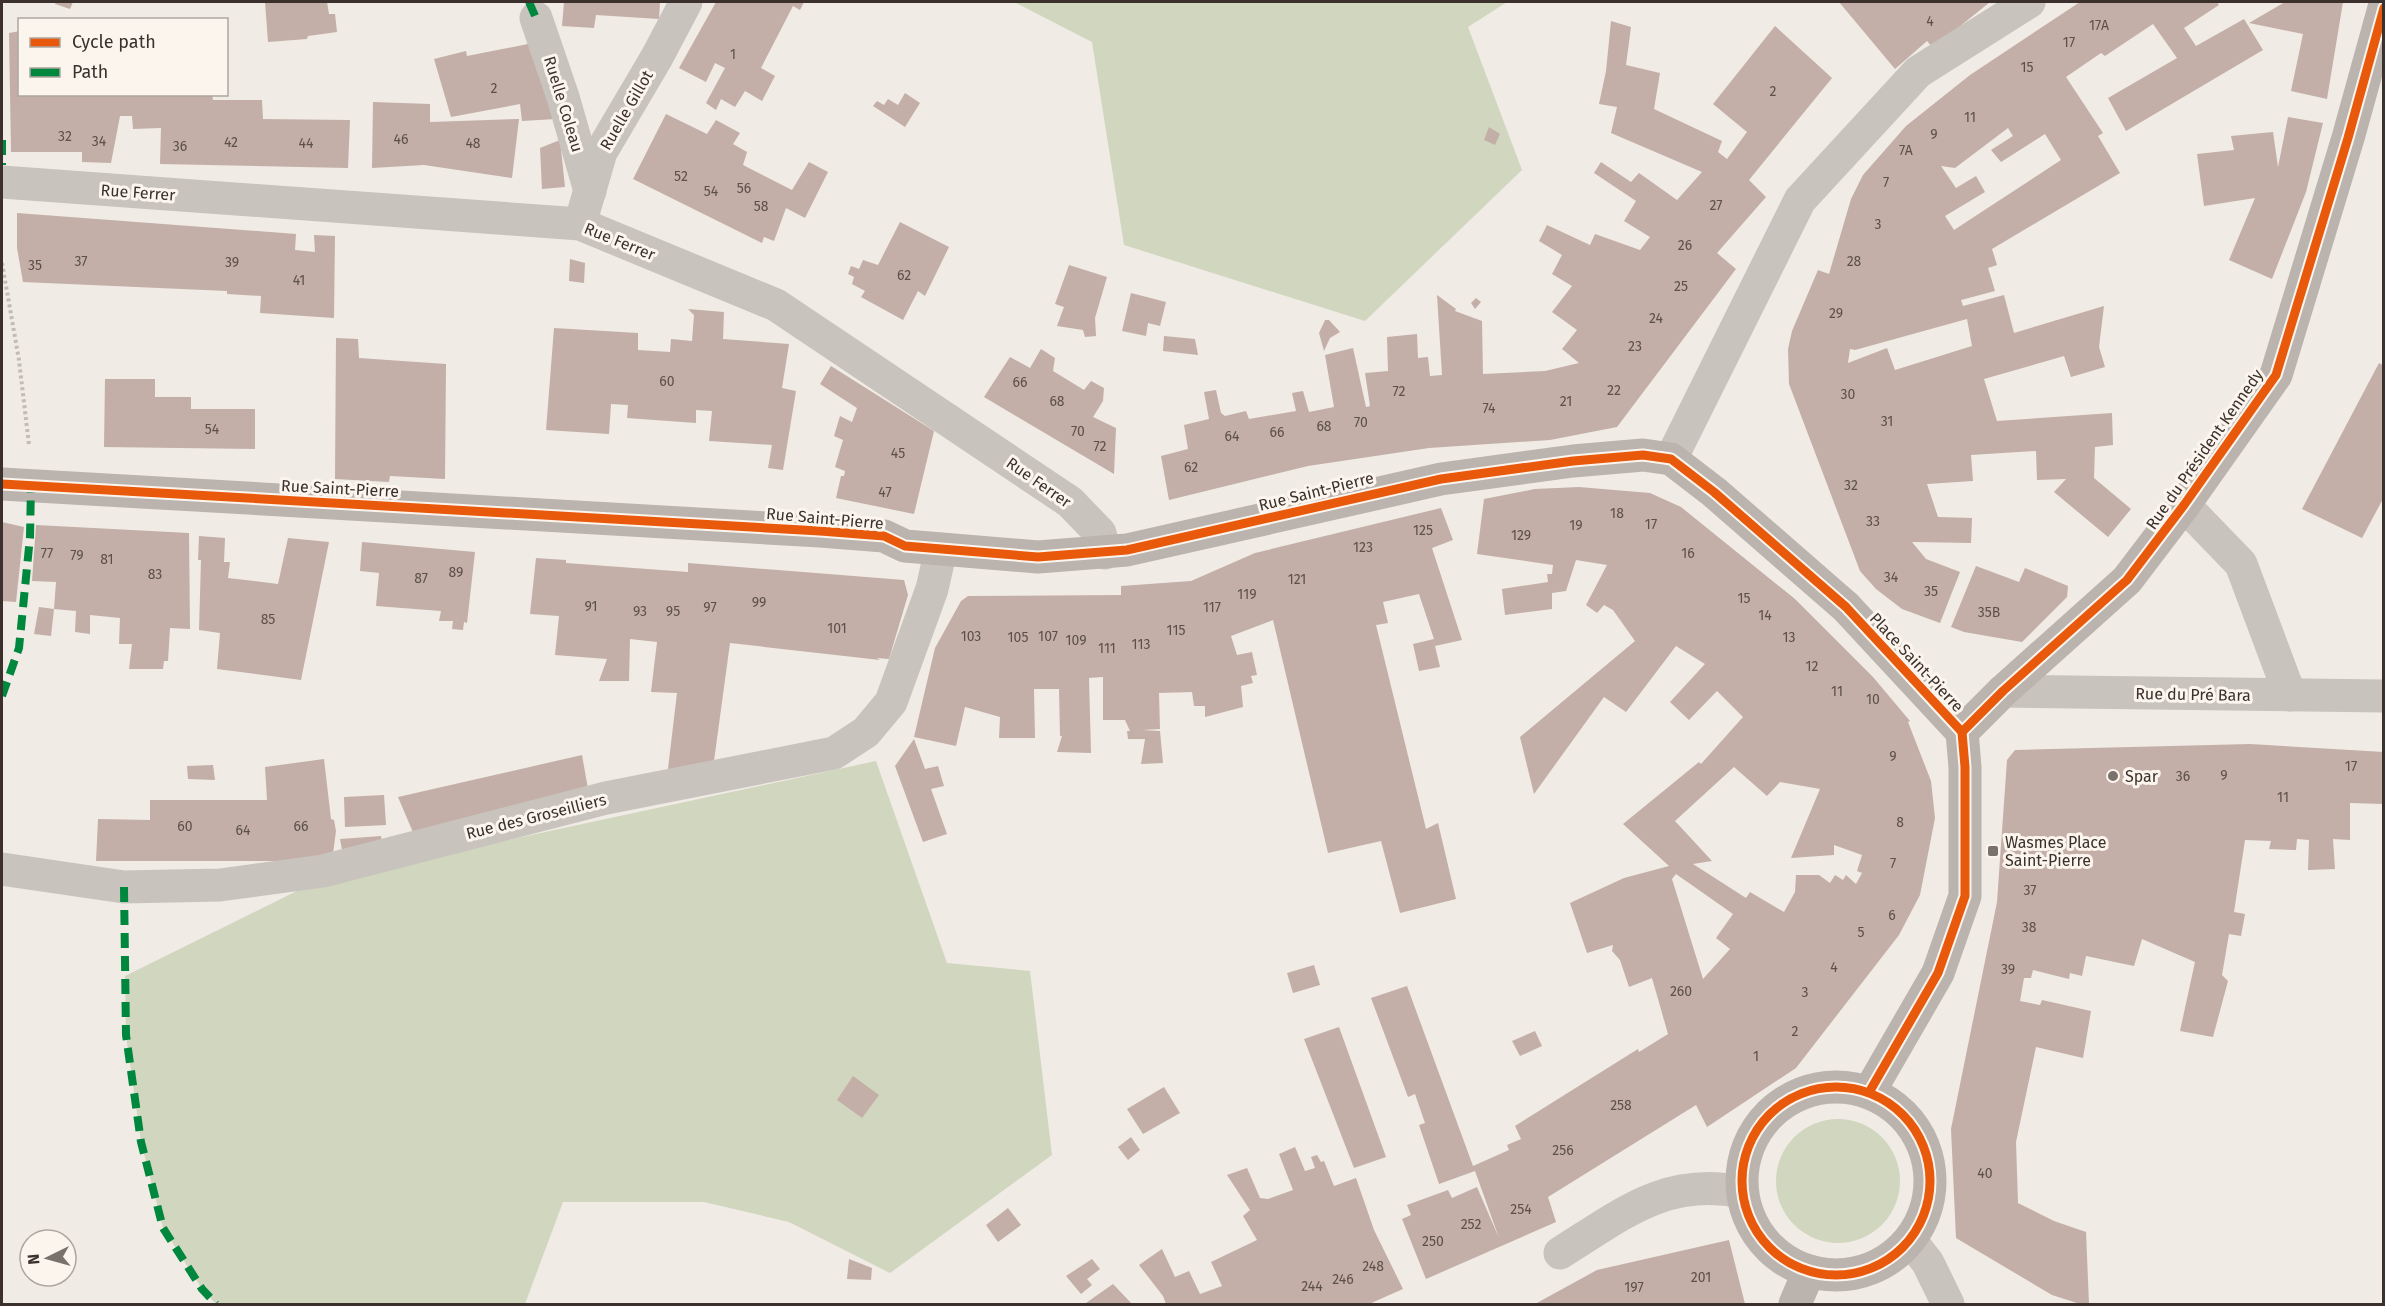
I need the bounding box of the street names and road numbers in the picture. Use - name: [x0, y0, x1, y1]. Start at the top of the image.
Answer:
- street label: Ruelle Coleau: [540, 54, 587, 154]
- street label: Ruelle Gillot: [596, 67, 657, 154]
- street label: Rue Ferrer: [100, 180, 177, 205]
- street label: Rue Ferrer: [582, 219, 659, 265]
- street label: Rue du Président Kennedy: [2142, 366, 2267, 533]
- street label: Rue Ferrer: [1003, 453, 1075, 512]
- street label: Rue Saint-Pierre: [1257, 468, 1376, 515]
- street label: Rue Saint-Pierre: [281, 476, 399, 501]
- street label: Rue Saint-Pierre: [765, 504, 885, 533]
- street label: Place Saint-Pierre: [1866, 609, 1967, 716]
- street label: Rue du Pré Bara: [2135, 684, 2251, 705]
- street label: Rue des Groseilliers: [464, 790, 608, 843]

